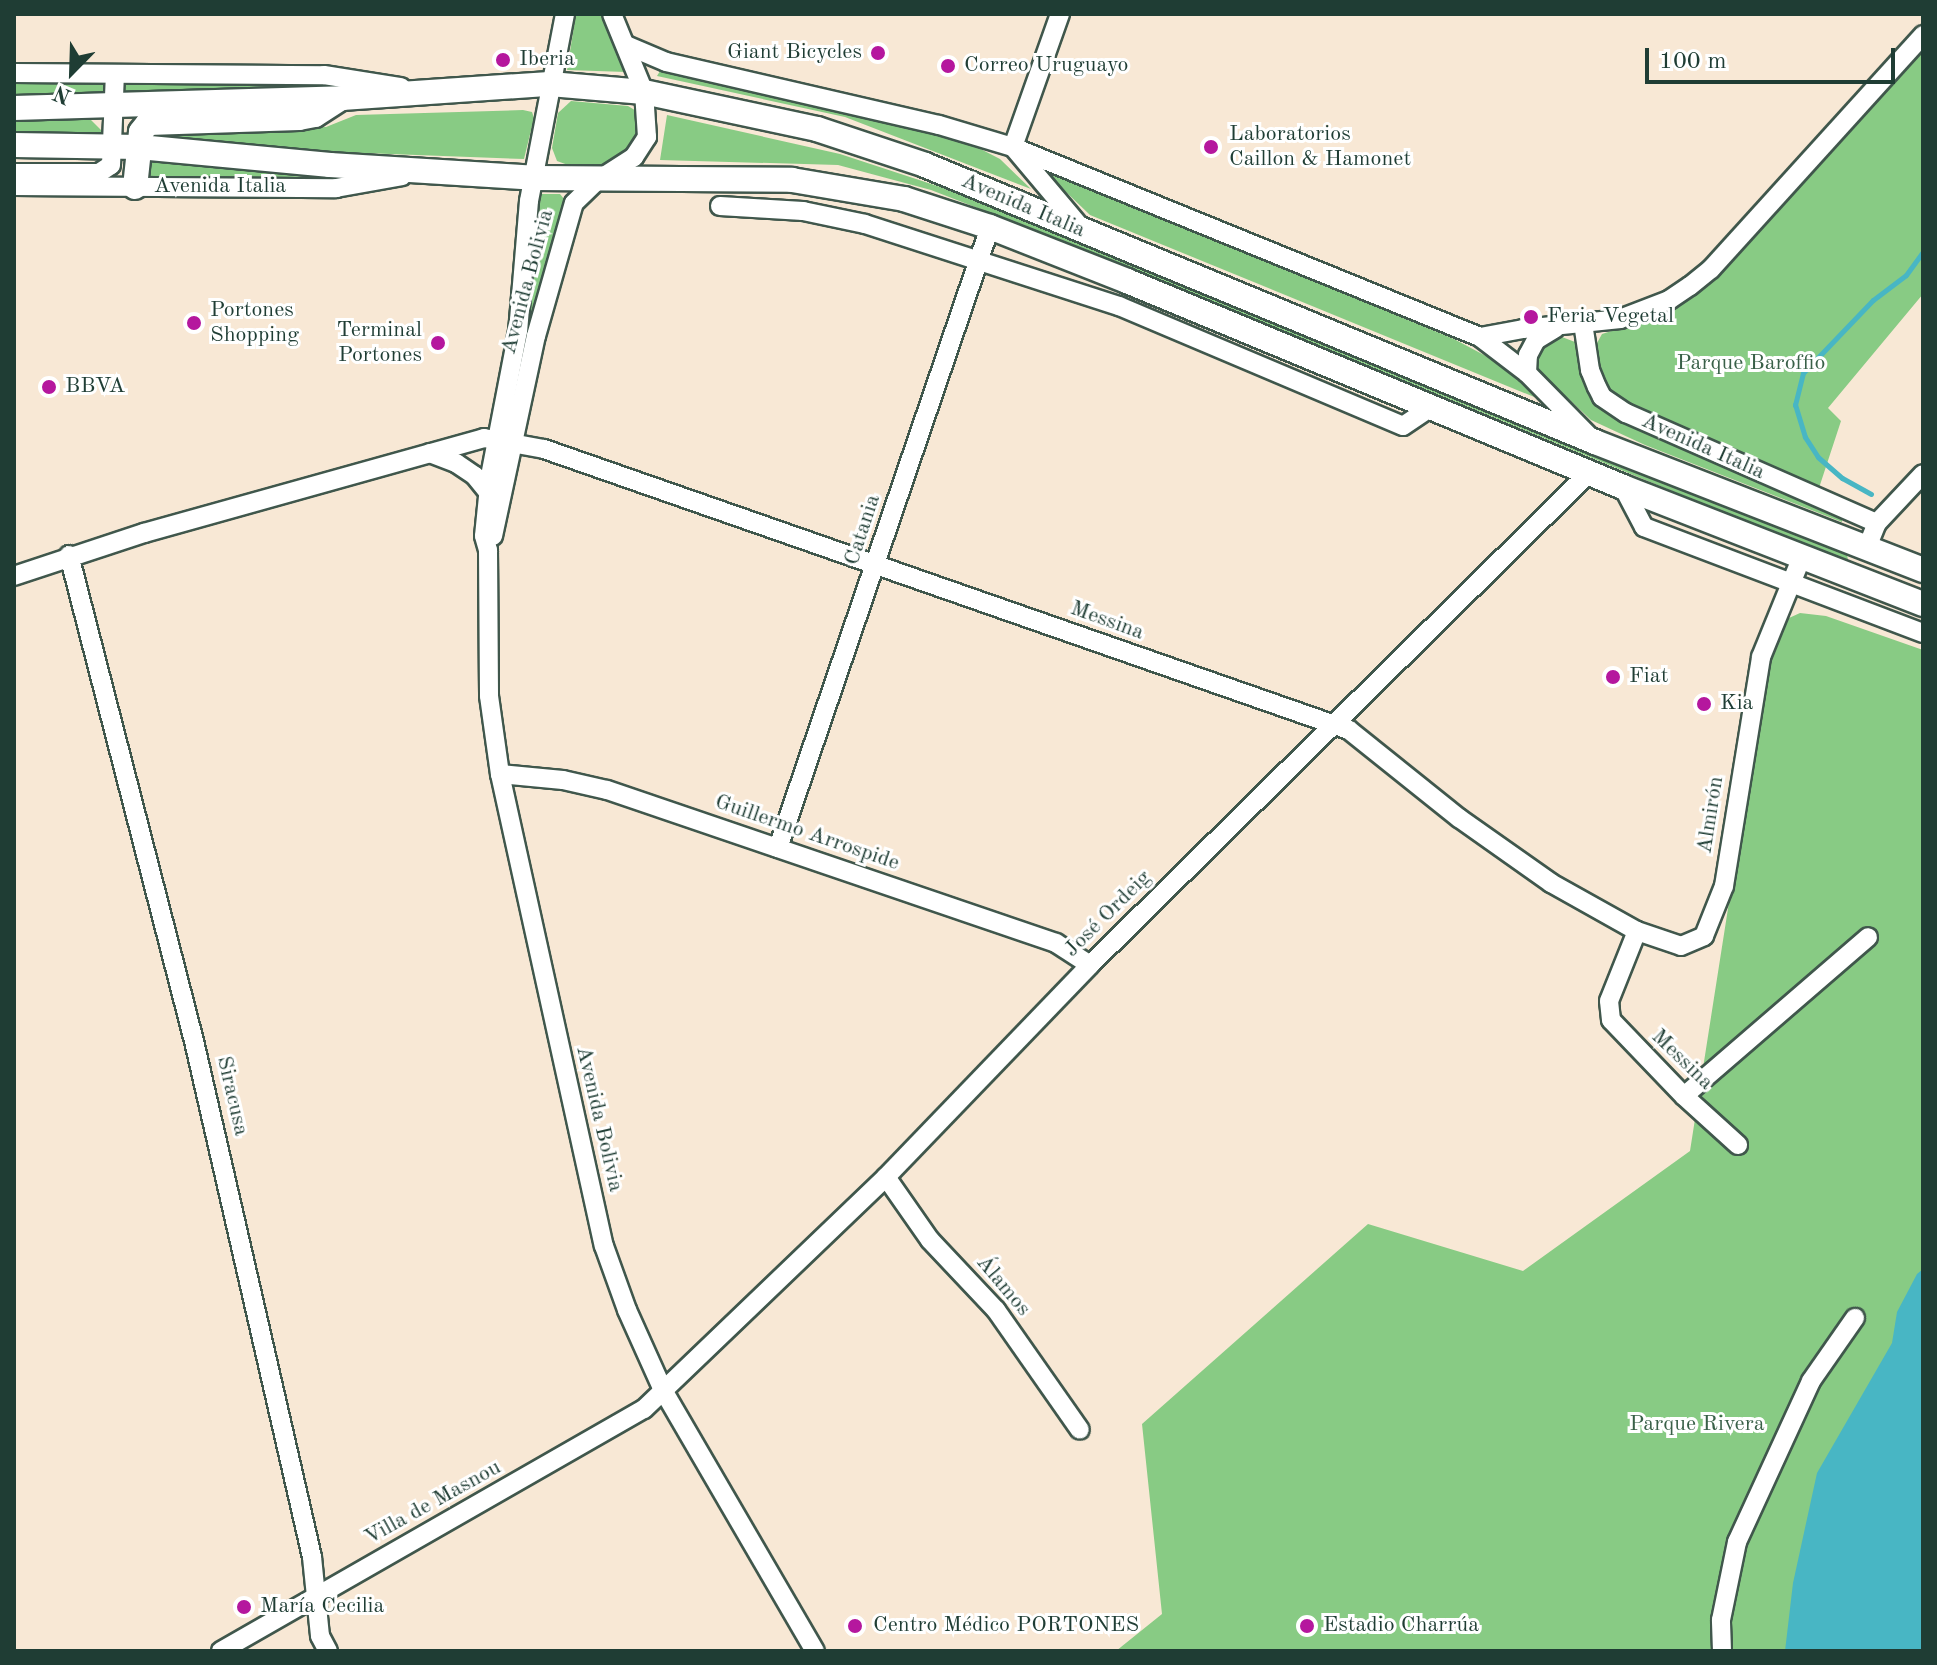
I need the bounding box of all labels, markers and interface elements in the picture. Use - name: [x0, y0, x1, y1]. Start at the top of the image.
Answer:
- north arrow: [32, 32, 112, 112]
- scale bar: [1649, 32, 1899, 82]
- place label: Giant Bicycles: [727, 40, 862, 66]
- marker: Giant Bicycles: [869, 44, 887, 62]
- place label: Iberia: [519, 47, 575, 73]
- text: 100 m: [1659, 50, 1727, 74]
- marker: Iberia: [494, 51, 512, 69]
- place label: Correo Uruguayo: [964, 53, 1128, 79]
- marker: Correo Uruguayo: [939, 57, 957, 75]
- text: N: [51, 81, 75, 108]
- place label: Laboratorios Caillon & Hamonet: [1229, 121, 1411, 172]
- marker: Laboratorios Caillon & Hamonet: [1200, 136, 1222, 158]
- street label: Avenida Italia: [957, 168, 1089, 244]
- street label: Avenida Italia: [154, 174, 286, 200]
- street label: Avenida Bolivia: [496, 207, 560, 357]
- place label: Portones Shopping: [210, 297, 299, 348]
- place label: Feria Vegetal: [1547, 304, 1674, 330]
- marker: Feria Vegetal: [1522, 308, 1540, 326]
- marker: Portones Shopping: [185, 314, 203, 332]
- place label: Terminal Portones: [337, 317, 422, 368]
- marker: Terminal Portones: [429, 334, 447, 352]
- park label: Parque Baroffio: [1677, 351, 1825, 377]
- place label: BBVA: [65, 374, 125, 400]
- marker: BBVA: [40, 378, 58, 396]
- street label: Avenida Italia: [1637, 408, 1769, 486]
- street label: Catania: [839, 491, 887, 569]
- street label: Messina: [1067, 596, 1147, 646]
- place label: Fiat: [1629, 664, 1668, 690]
- marker: Fiat: [1604, 668, 1622, 686]
- place label: Kia: [1720, 691, 1753, 717]
- marker: Kia: [1695, 695, 1713, 713]
- street label: Almirón: [1692, 774, 1730, 856]
- street label: Guillermo Arrospide: [711, 789, 903, 877]
- street label: José Ordeig: [1059, 865, 1157, 963]
- street label: Messina: [1645, 1024, 1719, 1096]
- street label: Avenida Bolivia: [569, 1043, 629, 1195]
- street label: Siracusa: [210, 1053, 254, 1139]
- street label: Álamos: [970, 1250, 1036, 1322]
- park label: Parque Rivera: [1629, 1412, 1765, 1438]
- street label: Villa de Masnou: [360, 1455, 506, 1551]
- place label: María Cecilia: [260, 1594, 384, 1620]
- marker: María Cecilia: [235, 1598, 253, 1616]
- place label: Centro Médico PORTONES: [873, 1613, 1139, 1639]
- place label: Estadio Charrúa: [1323, 1613, 1479, 1639]
- marker: Centro Médico PORTONES: [844, 1615, 866, 1637]
- marker: Estadio Charrúa: [1298, 1617, 1316, 1635]

